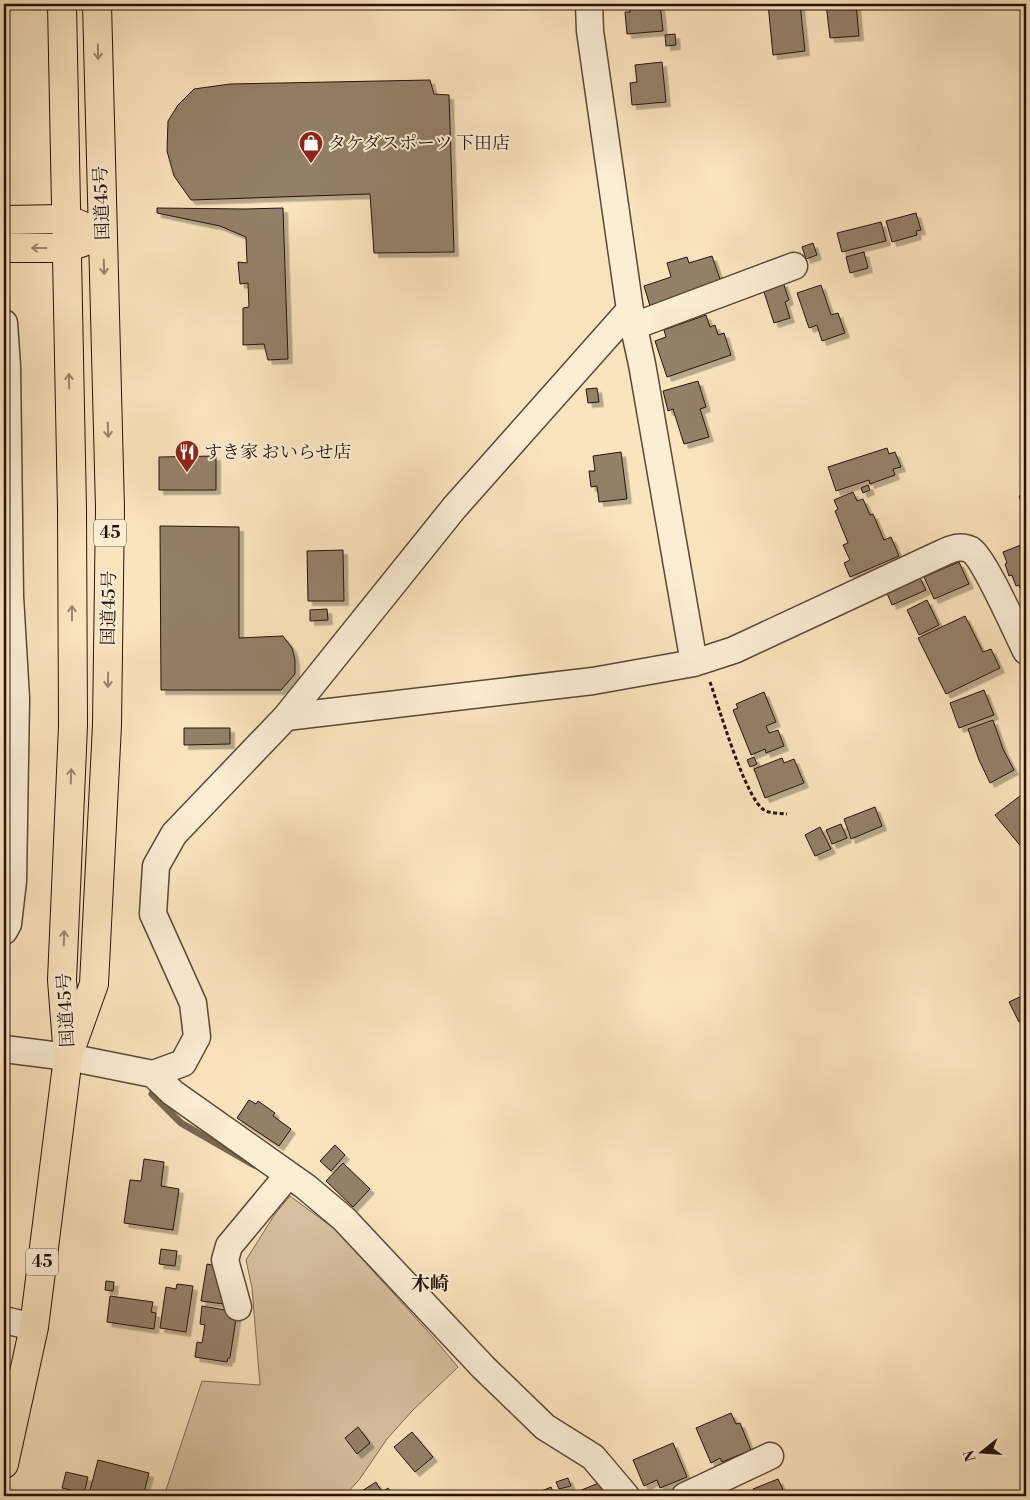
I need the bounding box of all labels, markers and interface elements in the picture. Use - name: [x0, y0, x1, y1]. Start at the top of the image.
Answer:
- one-way arrow: [93, 44, 103, 60]
- shop icon: タケダスポーツ 下田店: [298, 130, 324, 164]
- place label: タケダスポーツ 下田店: [328, 132, 510, 155]
- street label: 国道45号: [89, 165, 115, 241]
- one-way arrow: [32, 243, 48, 253]
- one-way arrow: [99, 259, 108, 275]
- one-way arrow: [64, 373, 74, 390]
- one-way arrow: [103, 422, 113, 438]
- restaurant icon: すき家 おいらせ店: [174, 439, 200, 473]
- place label: すき家 おいらせ店: [204, 441, 351, 464]
- road number: 45: [94, 520, 126, 546]
- street label: 国道45号: [97, 570, 121, 646]
- one-way arrow: [67, 606, 77, 622]
- one-way arrow: [103, 672, 112, 688]
- one-way arrow: [66, 768, 75, 784]
- one-way arrow: [59, 931, 69, 947]
- street label: 国道45号: [53, 972, 79, 1048]
- road number: 45: [26, 1248, 58, 1276]
- district label: 木崎: [411, 1272, 449, 1296]
- north arrow: [958, 1428, 1008, 1478]
- text: N: [960, 1448, 981, 1463]

